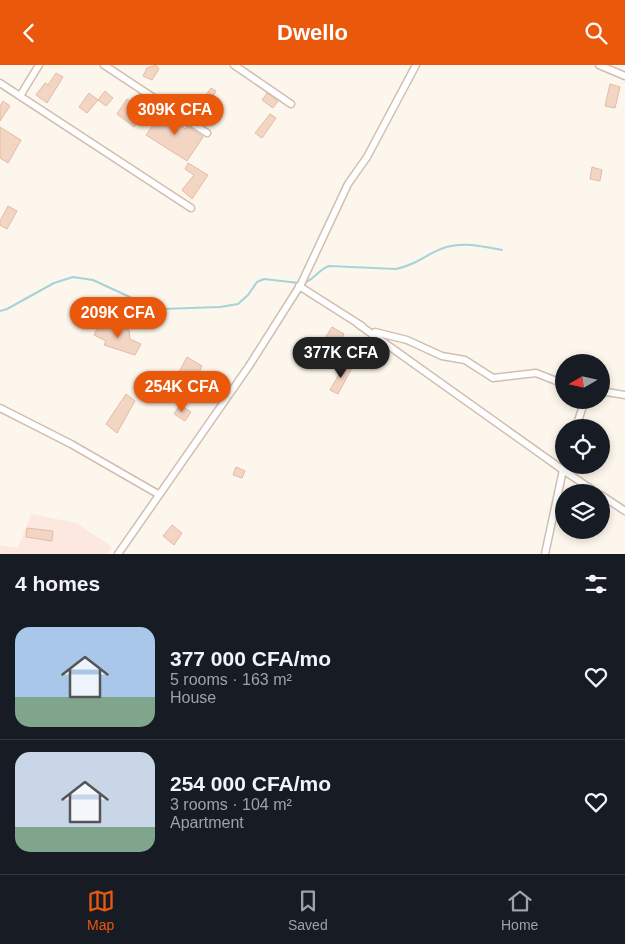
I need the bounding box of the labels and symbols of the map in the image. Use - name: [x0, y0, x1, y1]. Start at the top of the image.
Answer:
- pin: 309K CFA: [123, 93, 227, 136]
- pin: 209K CFA: [66, 297, 170, 339]
- pin: 377K CFA: [289, 337, 393, 379]
- north arrow: [555, 354, 610, 409]
- pin: 254K CFA: [130, 371, 234, 413]

